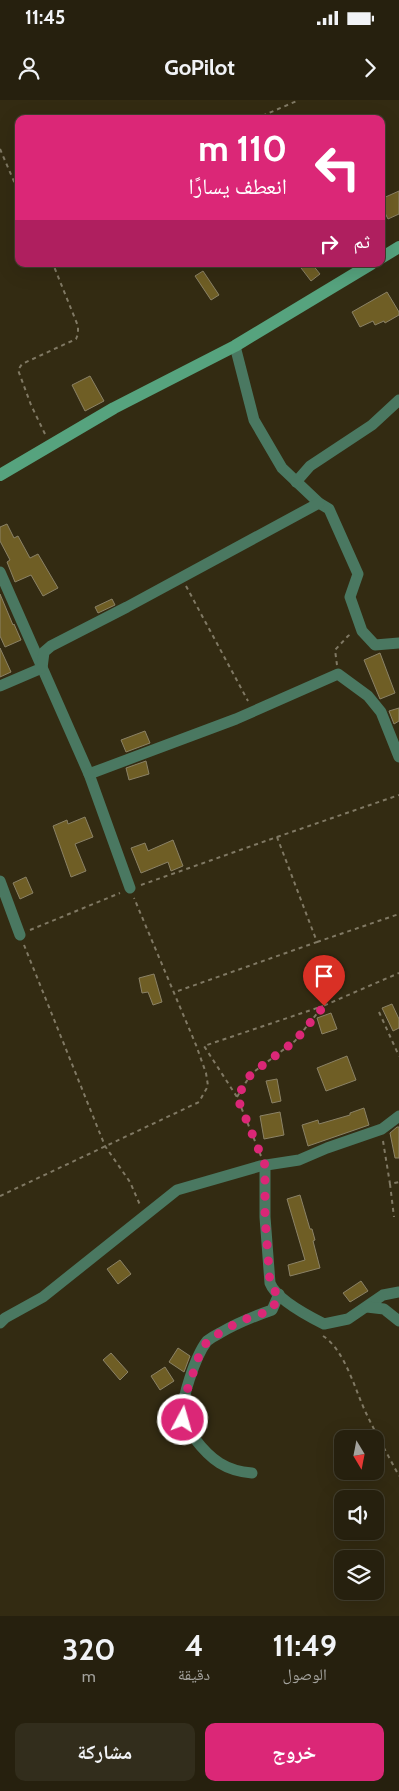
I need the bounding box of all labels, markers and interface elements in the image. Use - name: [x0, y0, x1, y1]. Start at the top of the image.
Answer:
- text: 11:45: [25, 6, 65, 29]
- icon: person: [15, 54, 43, 82]
- text: GoPilot: [164, 54, 235, 81]
- icon: forward: [356, 54, 384, 82]
- text: 110 m: [198, 127, 287, 170]
- icon: left: [305, 135, 370, 200]
- text: انعطف يسارًا: [188, 173, 287, 200]
- icon: right: [315, 230, 343, 258]
- text: ثم: [353, 230, 370, 253]
- pin: [303, 955, 345, 1006]
- icon: arrive: [310, 962, 338, 990]
- position arrow: [156, 1393, 208, 1445]
- north arrow: [334, 1430, 384, 1480]
- map controls: [334, 1430, 384, 1600]
- button: sound: [334, 1490, 384, 1540]
- button: layers: [334, 1550, 384, 1600]
- text: 4: [185, 1627, 203, 1664]
- text: 11:49: [272, 1627, 337, 1664]
- text: 320: [62, 1631, 115, 1668]
- text: دقيقة: [178, 1665, 210, 1684]
- text: الوصول: [282, 1665, 327, 1684]
- text: m: [82, 1667, 96, 1686]
- button: مشاركة: [15, 1723, 195, 1781]
- button: خروج: [205, 1723, 384, 1781]

